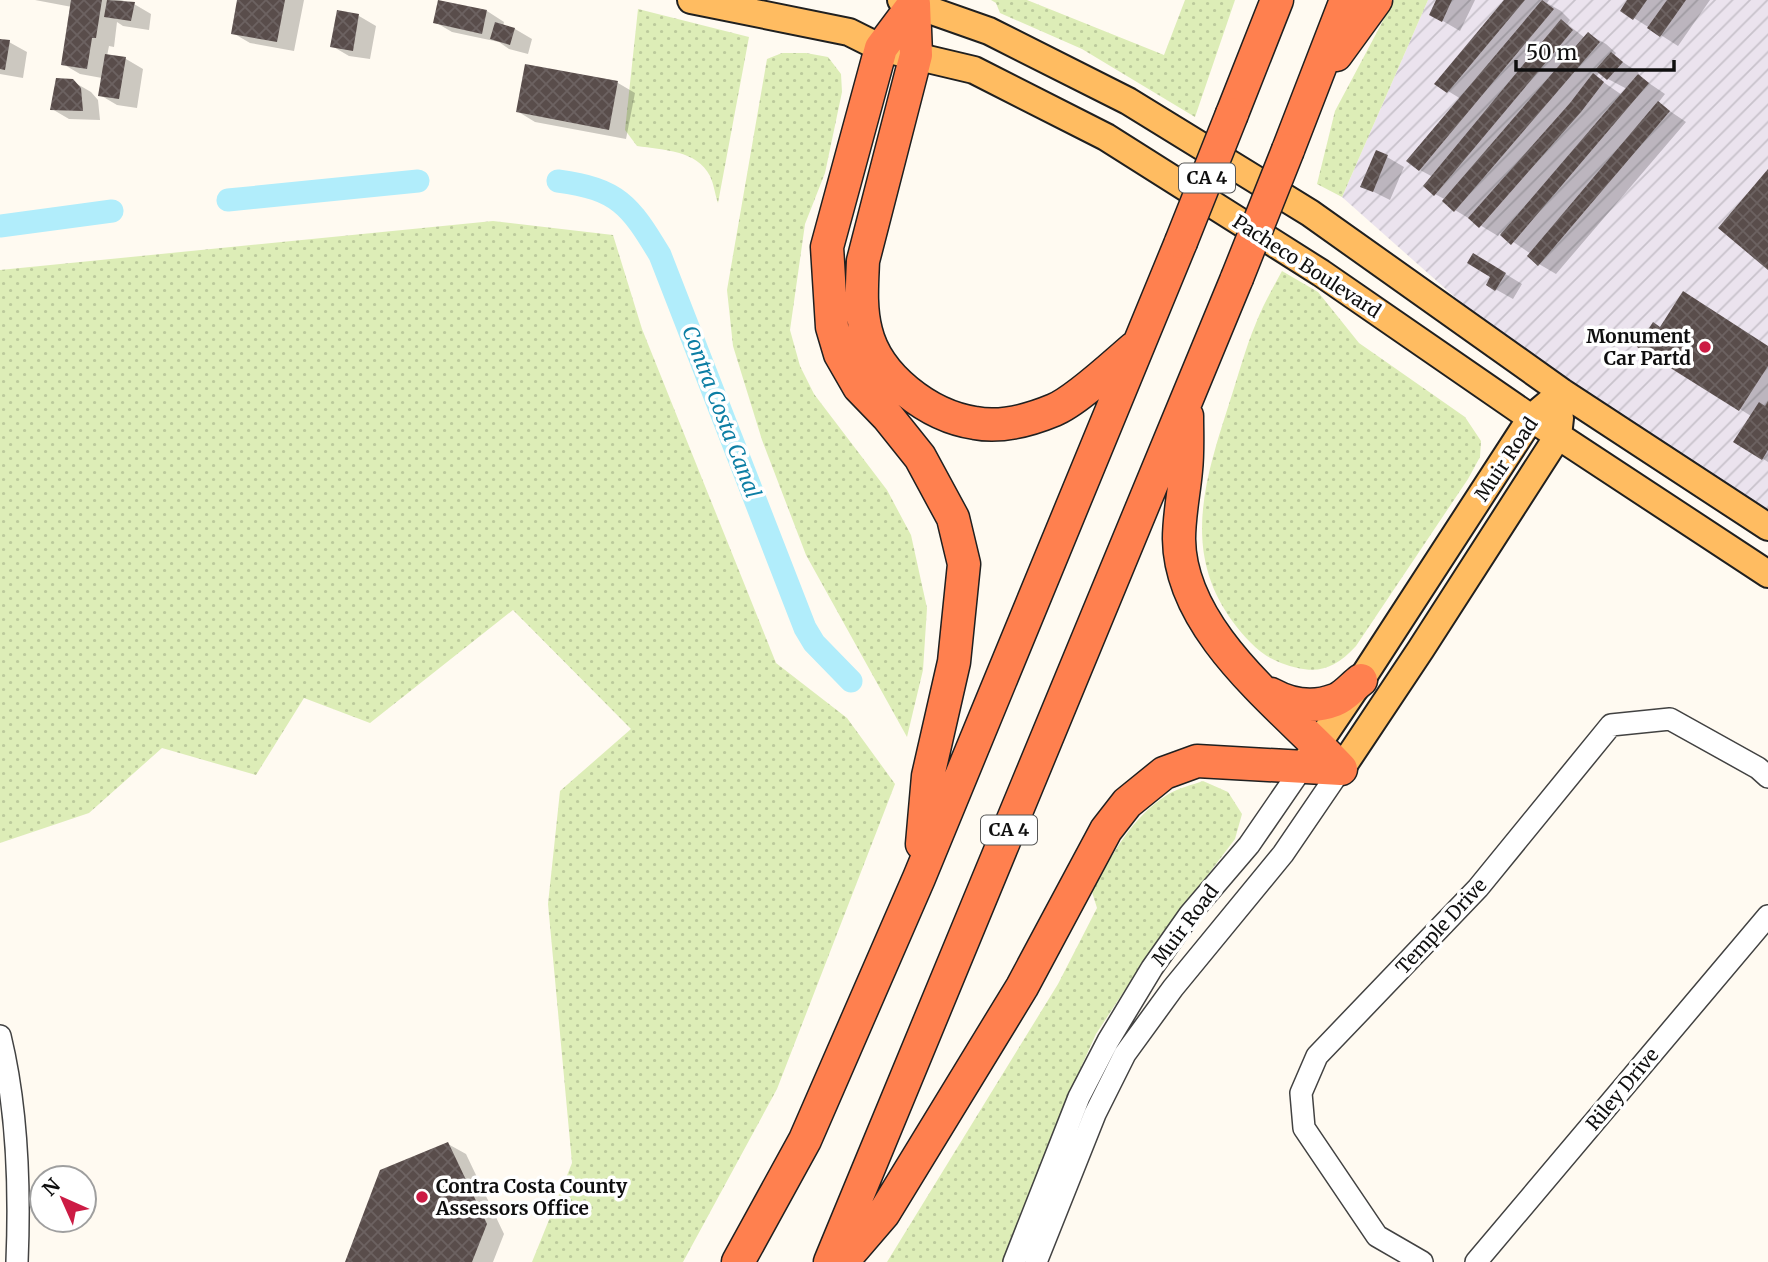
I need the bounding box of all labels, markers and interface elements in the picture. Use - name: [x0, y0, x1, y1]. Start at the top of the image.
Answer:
- scale bar: [1516, 28, 1674, 72]
- text: 50 m: [1526, 39, 1577, 66]
- road number: CA 4: [1179, 163, 1235, 192]
- street label: Pacheco Boulevard: [1228, 209, 1386, 323]
- water label: Contra Costa Canal: [676, 322, 767, 502]
- place label: Monument Car Partd: [1586, 324, 1691, 370]
- marker: Monument Car Partd: [1697, 339, 1713, 355]
- street label: Muir Road: [1469, 413, 1543, 505]
- road number: CA 4: [981, 816, 1037, 844]
- street label: Temple Drive: [1391, 873, 1491, 979]
- street label: Muir Road: [1147, 880, 1223, 970]
- street label: Riley Drive: [1581, 1043, 1663, 1135]
- north arrow: [28, 1164, 98, 1234]
- text: N: [37, 1173, 65, 1201]
- place label: Contra Costa County Assessors Office: [435, 1174, 628, 1220]
- marker: Contra Costa County Assessors Office: [414, 1189, 430, 1205]

